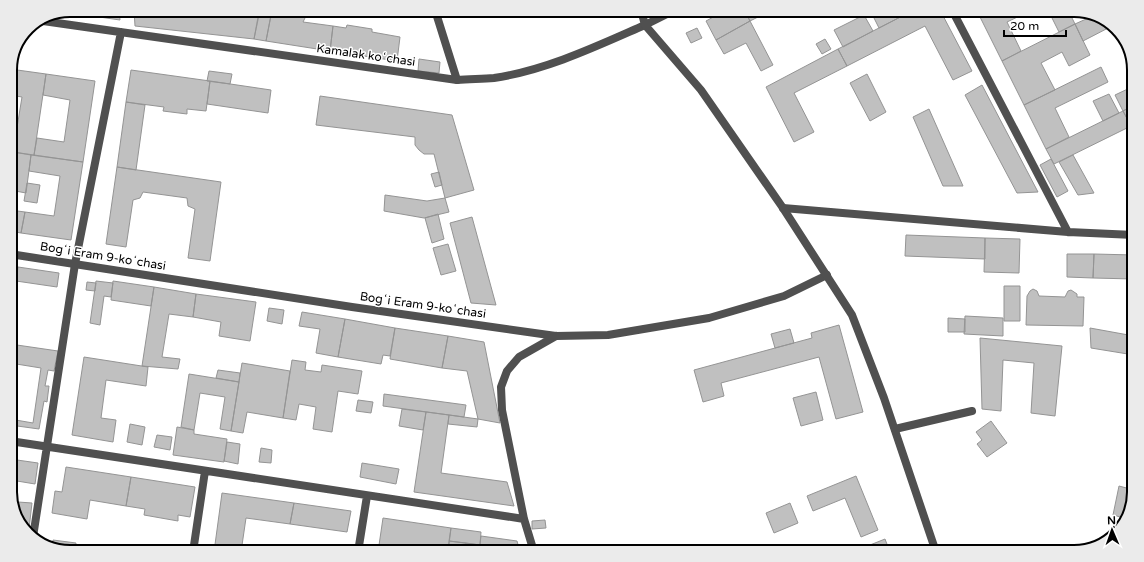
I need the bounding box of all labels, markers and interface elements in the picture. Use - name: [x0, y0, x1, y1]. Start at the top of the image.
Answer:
- scale bar: [1004, 12, 1066, 38]
- text: 20 m: [1010, 19, 1039, 33]
- street label: Kamalak koʻchasi: [316, 41, 416, 69]
- street label: Bogʻi Eram 9-koʻchasi: [39, 239, 167, 273]
- street label: Bogʻi Eram 9-koʻchasi: [359, 289, 487, 321]
- north arrow: [1092, 510, 1132, 550]
- text: N: [1107, 514, 1116, 527]

